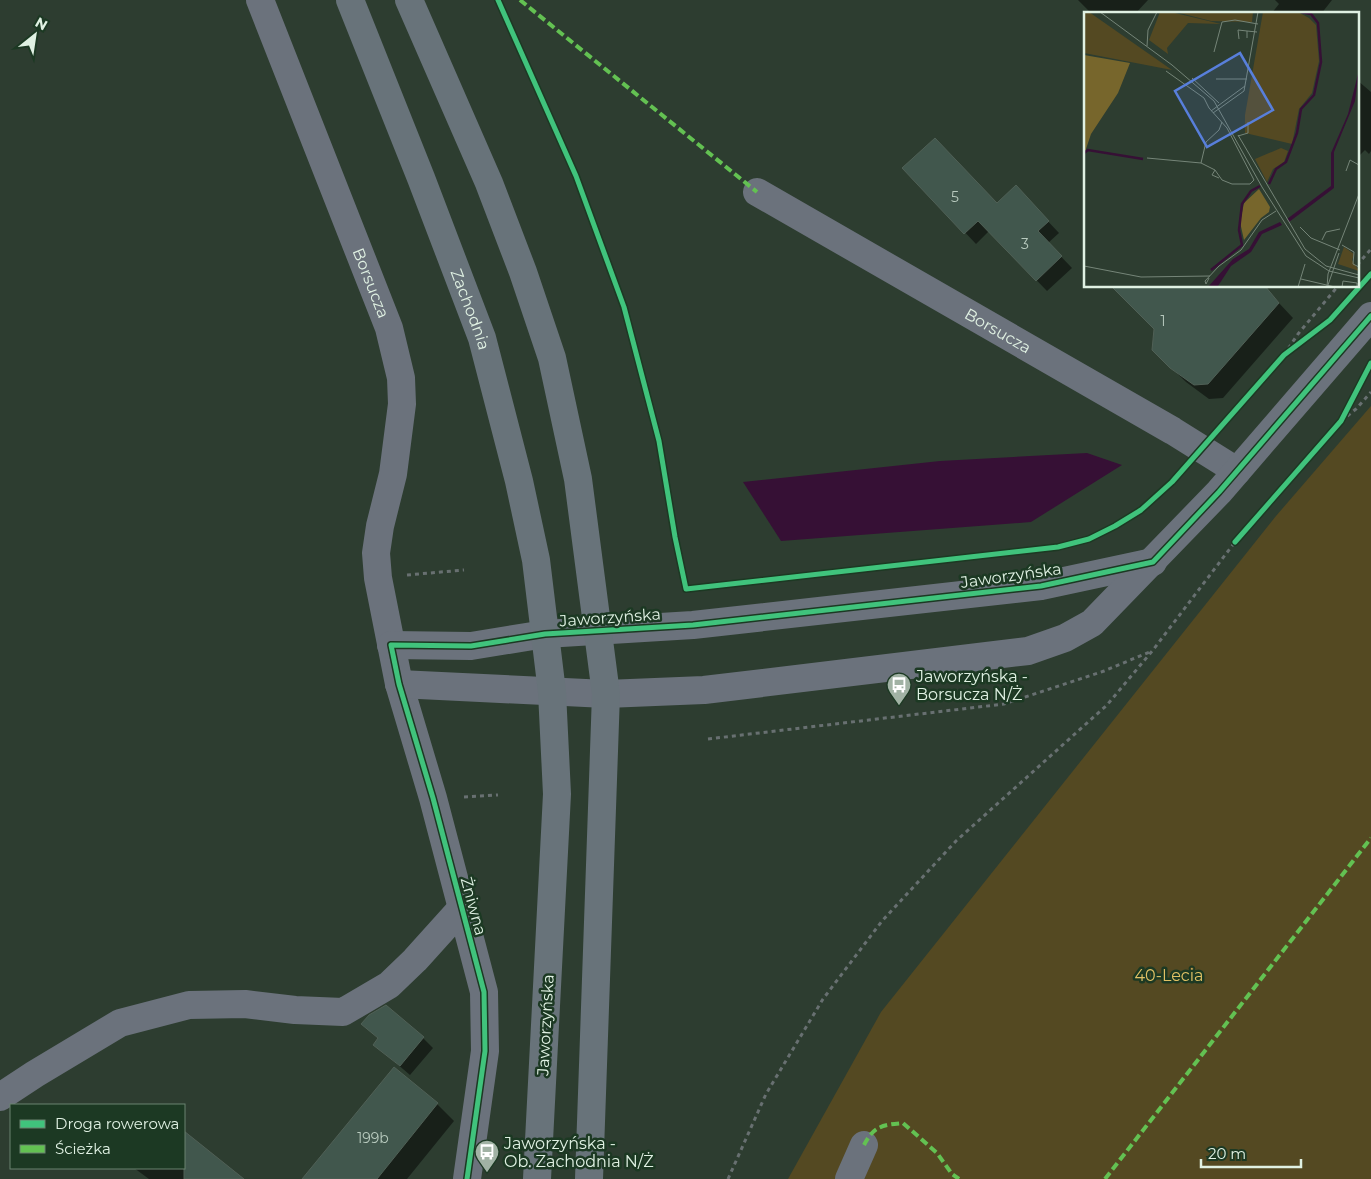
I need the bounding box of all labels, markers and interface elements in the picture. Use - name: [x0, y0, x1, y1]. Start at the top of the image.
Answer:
- north arrow: [10, 10, 60, 60]
- inset map: [1084, 12, 1358, 288]
- text: N: [32, 13, 51, 34]
- house number: 5: [951, 188, 959, 206]
- house number: 3: [1021, 235, 1029, 253]
- street label: Borsucza: [348, 245, 393, 321]
- street label: Zachodnia: [447, 266, 494, 352]
- street label: Borsucza: [961, 304, 1034, 357]
- house number: 1: [1160, 312, 1166, 330]
- street label: Jaworzyńska: [958, 559, 1063, 592]
- street label: Jaworzyńska: [558, 604, 661, 631]
- place label: Jaworzyńska - Borsucza N/Ż: [915, 667, 1028, 704]
- bus stop icon: Jaworzyńska - Borsucza N/Ż: [886, 672, 912, 706]
- street label: Żniwna: [457, 875, 490, 937]
- park label: 40-Lecia: [1135, 966, 1204, 985]
- street label: Jaworzyńska: [533, 974, 558, 1077]
- legend: [10, 1104, 185, 1169]
- text: Droga rowerowa: [55, 1114, 179, 1133]
- house number: 199b: [357, 1129, 389, 1147]
- place label: Jaworzyńska - Ob. Zachodnia N/Ż: [503, 1134, 654, 1171]
- scale bar: [1201, 1136, 1301, 1168]
- text: Ścieżka: [55, 1139, 111, 1158]
- bus stop icon: Jaworzyńska - Ob. Zachodnia N/Ż: [474, 1139, 500, 1173]
- text: 20 m: [1208, 1144, 1246, 1163]

